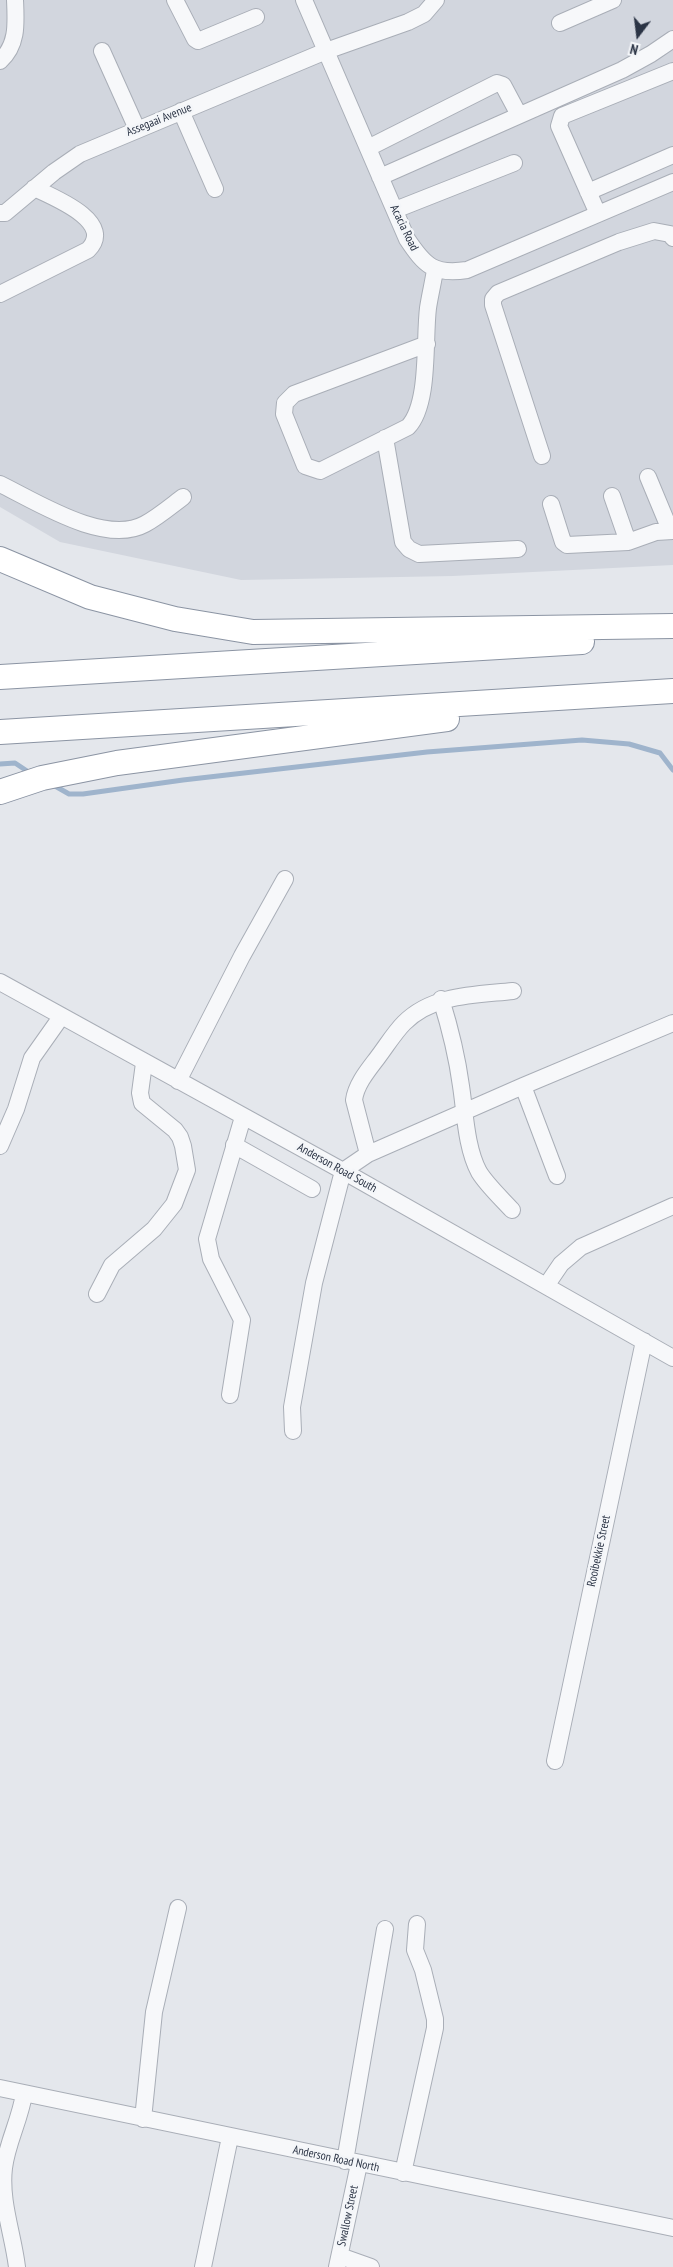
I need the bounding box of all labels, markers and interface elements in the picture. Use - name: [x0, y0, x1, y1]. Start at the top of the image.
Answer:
- north arrow: [613, 10, 663, 60]
- text: N: [628, 40, 640, 59]
- street label: Assegaai Avenue: [124, 100, 194, 140]
- street label: Acacia Road: [387, 203, 421, 253]
- street label: Anderson Road South: [295, 1140, 379, 1196]
- street label: Rooibekkie Street: [584, 1514, 614, 1588]
- street label: Anderson Road North: [291, 2143, 381, 2175]
- street label: Swallow Street: [334, 2184, 362, 2248]

